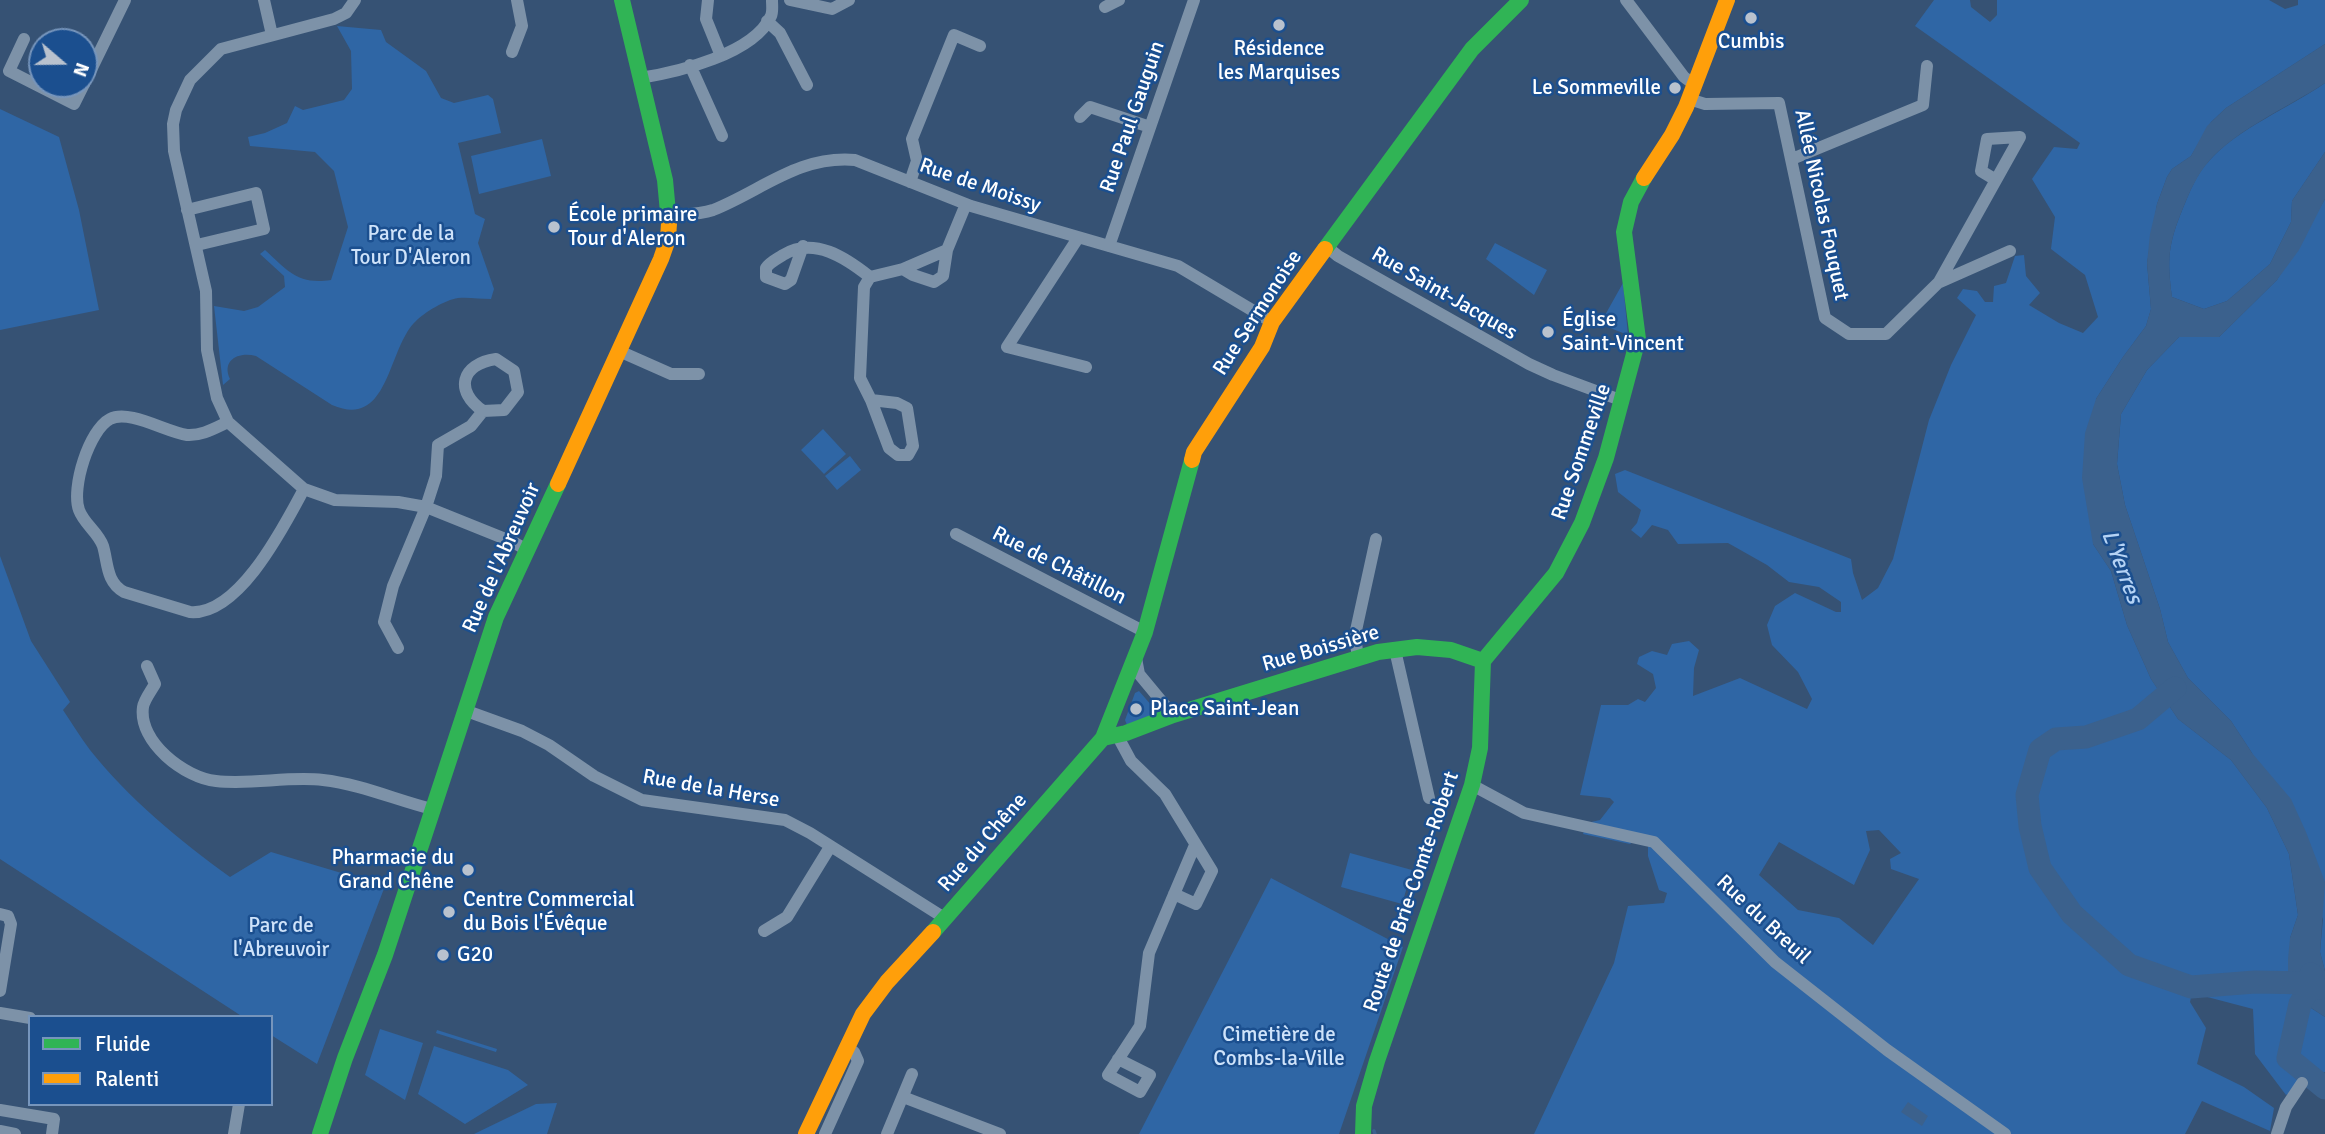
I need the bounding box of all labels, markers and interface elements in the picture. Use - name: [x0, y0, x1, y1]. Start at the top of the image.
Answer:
- marker: Cumbis: [1743, 10, 1759, 26]
- marker: Résidence les Marquises: [1271, 17, 1287, 33]
- north arrow: [28, 28, 98, 98]
- place label: Cumbis: [1718, 29, 1784, 55]
- place label: Résidence les Marquises: [1218, 36, 1340, 86]
- street label: Rue Paul Gauguin: [1095, 38, 1171, 196]
- text: N: [67, 59, 94, 80]
- place label: Le Sommeville: [1532, 75, 1661, 101]
- marker: Le Sommeville: [1667, 80, 1683, 96]
- street label: Allée Nicolas Fouquet: [1788, 107, 1854, 303]
- street label: Rue de Moissy: [916, 153, 1044, 219]
- place label: École primaire Tour d'Aleron: [568, 202, 697, 252]
- marker: École primaire Tour d'Aleron: [546, 219, 562, 235]
- park label: Parc de la Tour D'Aleron: [351, 221, 471, 271]
- street label: Rue Saint-Jacques: [1367, 242, 1521, 346]
- street label: Rue Sermonoise: [1208, 246, 1308, 380]
- place label: Église Saint-Vincent: [1562, 307, 1684, 357]
- marker: Église Saint-Vincent: [1540, 324, 1556, 340]
- street label: Rue Sommeville: [1547, 381, 1617, 523]
- street label: Rue de l'Abreuvoir: [458, 479, 546, 637]
- street label: Rue de Châtillon: [988, 521, 1130, 611]
- water label: L'Yerres: [2094, 526, 2148, 608]
- street label: Rue Boissière: [1260, 620, 1382, 678]
- place label: Place Saint-Jean: [1150, 696, 1299, 722]
- marker: Place Saint-Jean: [1128, 701, 1144, 717]
- street label: Rue de la Herse: [641, 765, 781, 813]
- street label: Route de Brie-Comte-Robert: [1359, 768, 1465, 1016]
- street label: Rue du Chêne: [933, 788, 1033, 898]
- place label: Pharmacie du Grand Chêne: [331, 845, 454, 895]
- marker: Pharmacie du Grand Chêne: [460, 862, 476, 878]
- street label: Rue du Breuil: [1711, 870, 1815, 970]
- place label: Centre Commercial du Bois l'Évêque: [463, 887, 635, 937]
- marker: Centre Commercial du Bois l'Évêque: [441, 904, 457, 920]
- park label: Parc de l'Abreuvoir: [233, 913, 329, 963]
- place label: G20: [457, 942, 493, 968]
- marker: G20: [435, 947, 451, 963]
- legend: [28, 1015, 273, 1106]
- park label: Cimetière de Combs-la-Ville: [1213, 1022, 1345, 1072]
- text: Fluide: [95, 1031, 151, 1057]
- text: Ralenti: [95, 1066, 159, 1092]

